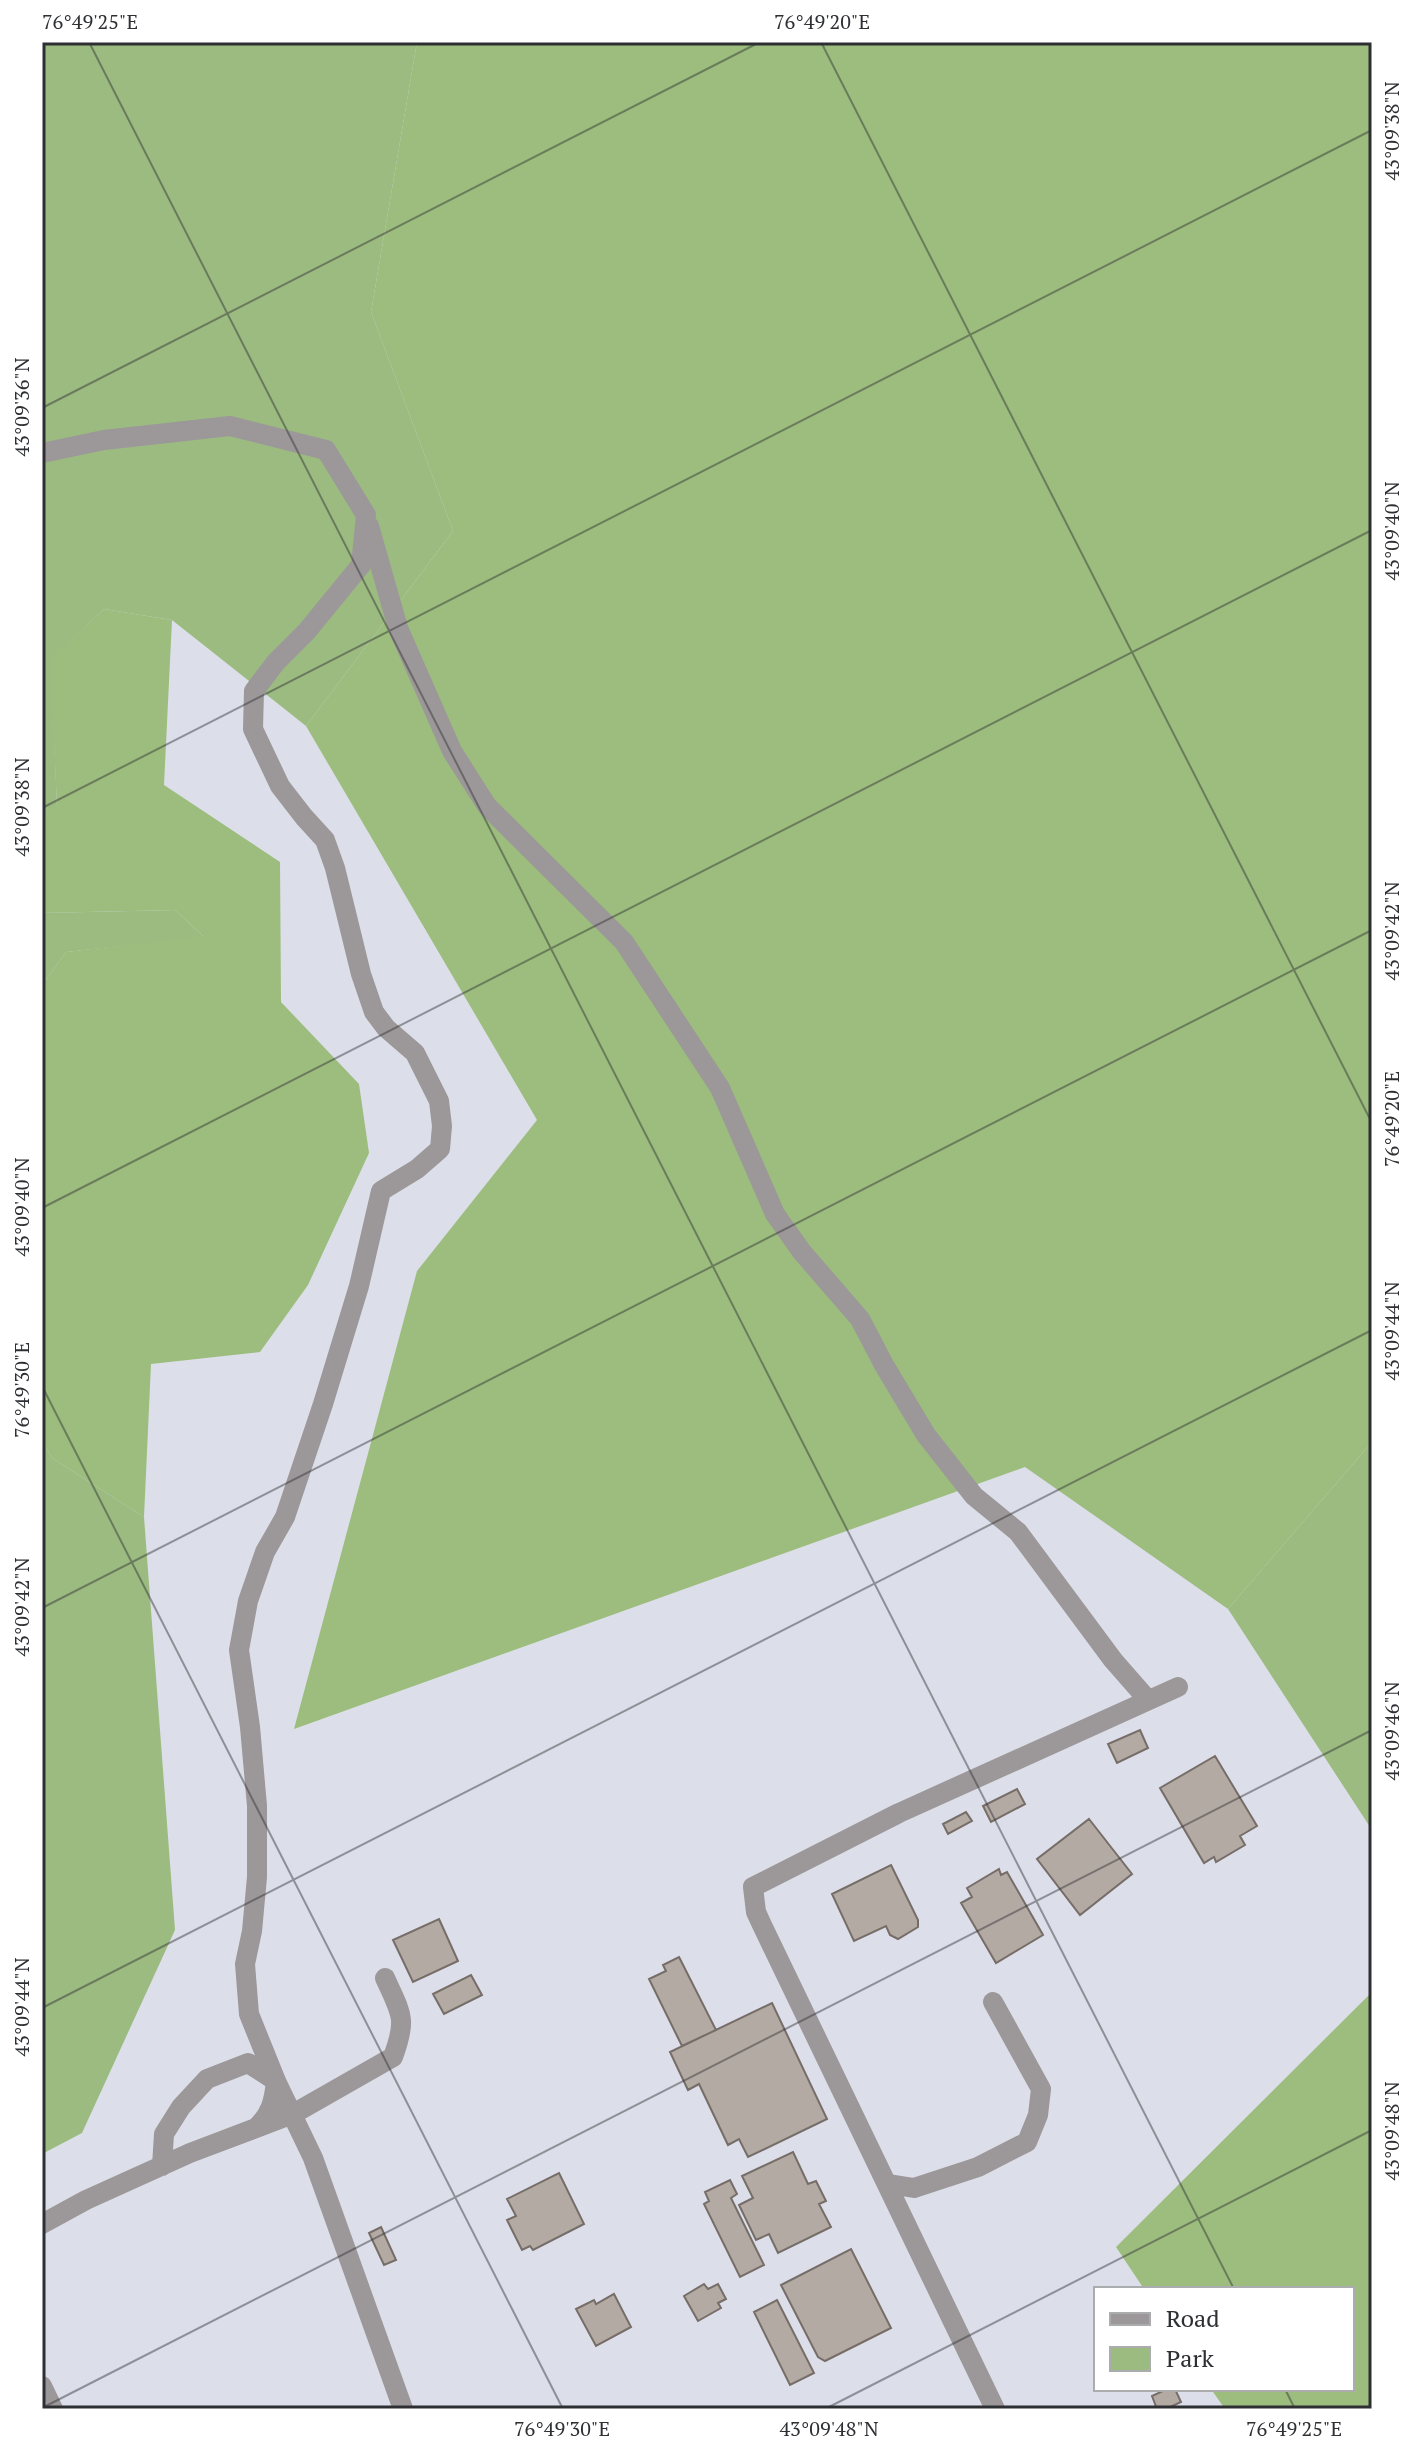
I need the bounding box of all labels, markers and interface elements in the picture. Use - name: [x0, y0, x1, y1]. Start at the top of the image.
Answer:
- text: 76°49'25"E: [42, 8, 138, 35]
- text: 76°49'20"E: [774, 8, 870, 35]
- text: 43°09'38"N: [1378, 81, 1405, 181]
- text: 43°09'36"N: [8, 357, 35, 457]
- text: 43°09'40"N: [1378, 481, 1405, 581]
- text: 43°09'38"N: [8, 757, 35, 857]
- text: 43°09'42"N: [1378, 881, 1405, 981]
- text: 76°49'20"E: [1378, 1071, 1405, 1167]
- text: 43°09'40"N: [8, 1157, 35, 1257]
- text: 43°09'44"N: [1378, 1281, 1405, 1381]
- text: 76°49'30"E: [8, 1342, 35, 1438]
- text: 43°09'42"N: [8, 1557, 35, 1657]
- text: 43°09'46"N: [1378, 1681, 1405, 1781]
- text: 43°09'44"N: [8, 1957, 35, 2057]
- text: 43°09'48"N: [1378, 2081, 1405, 2181]
- legend: [1094, 2287, 1354, 2391]
- text: Road: [1166, 2302, 1220, 2334]
- text: Park: [1166, 2342, 1215, 2374]
- text: 76°49'30"E: [514, 2415, 610, 2442]
- text: 43°09'48"N: [779, 2415, 879, 2442]
- text: 76°49'25"E: [1246, 2415, 1342, 2442]

